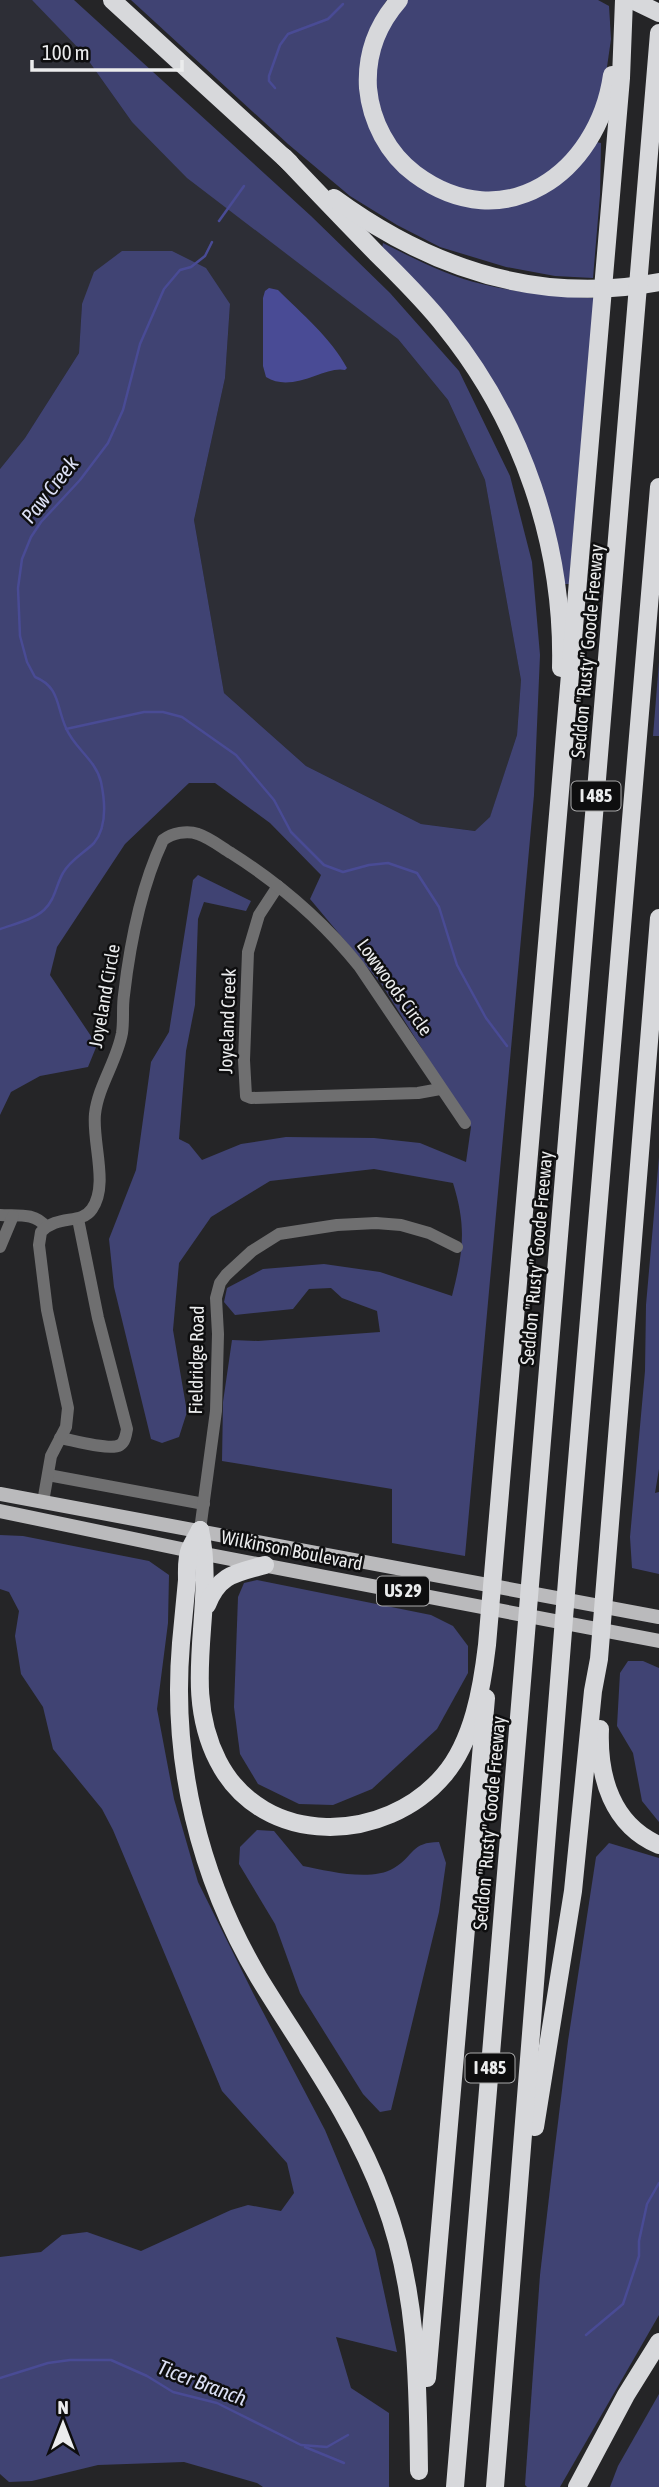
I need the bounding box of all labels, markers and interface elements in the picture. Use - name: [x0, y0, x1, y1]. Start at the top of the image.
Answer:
- scale bar: [32, 28, 182, 72]
- text: 100 m: [42, 40, 90, 64]
- water label: Paw Creek: [16, 451, 83, 528]
- street label: Seddon "Rusty" Goode Freeway: [567, 543, 607, 759]
- road number: I 485: [572, 782, 620, 810]
- street label: Lowwoods Circle: [353, 935, 437, 1039]
- street label: Joyeland Circle: [84, 942, 124, 1050]
- street label: Joyeland Creek: [214, 967, 240, 1074]
- street label: Seddon "Rusty" Goode Freeway: [516, 1150, 556, 1366]
- street label: Fieldridge Road: [184, 1305, 208, 1415]
- street label: Wilkinson Boulevard: [219, 1526, 365, 1574]
- road number: US 29: [377, 1576, 429, 1606]
- street label: Seddon "Rusty" Goode Freeway: [469, 1715, 509, 1931]
- road number: I 485: [466, 2054, 514, 2082]
- water label: Ticer Branch: [154, 2354, 250, 2410]
- north arrow: [28, 2389, 98, 2459]
- text: N: [57, 2396, 69, 2418]

